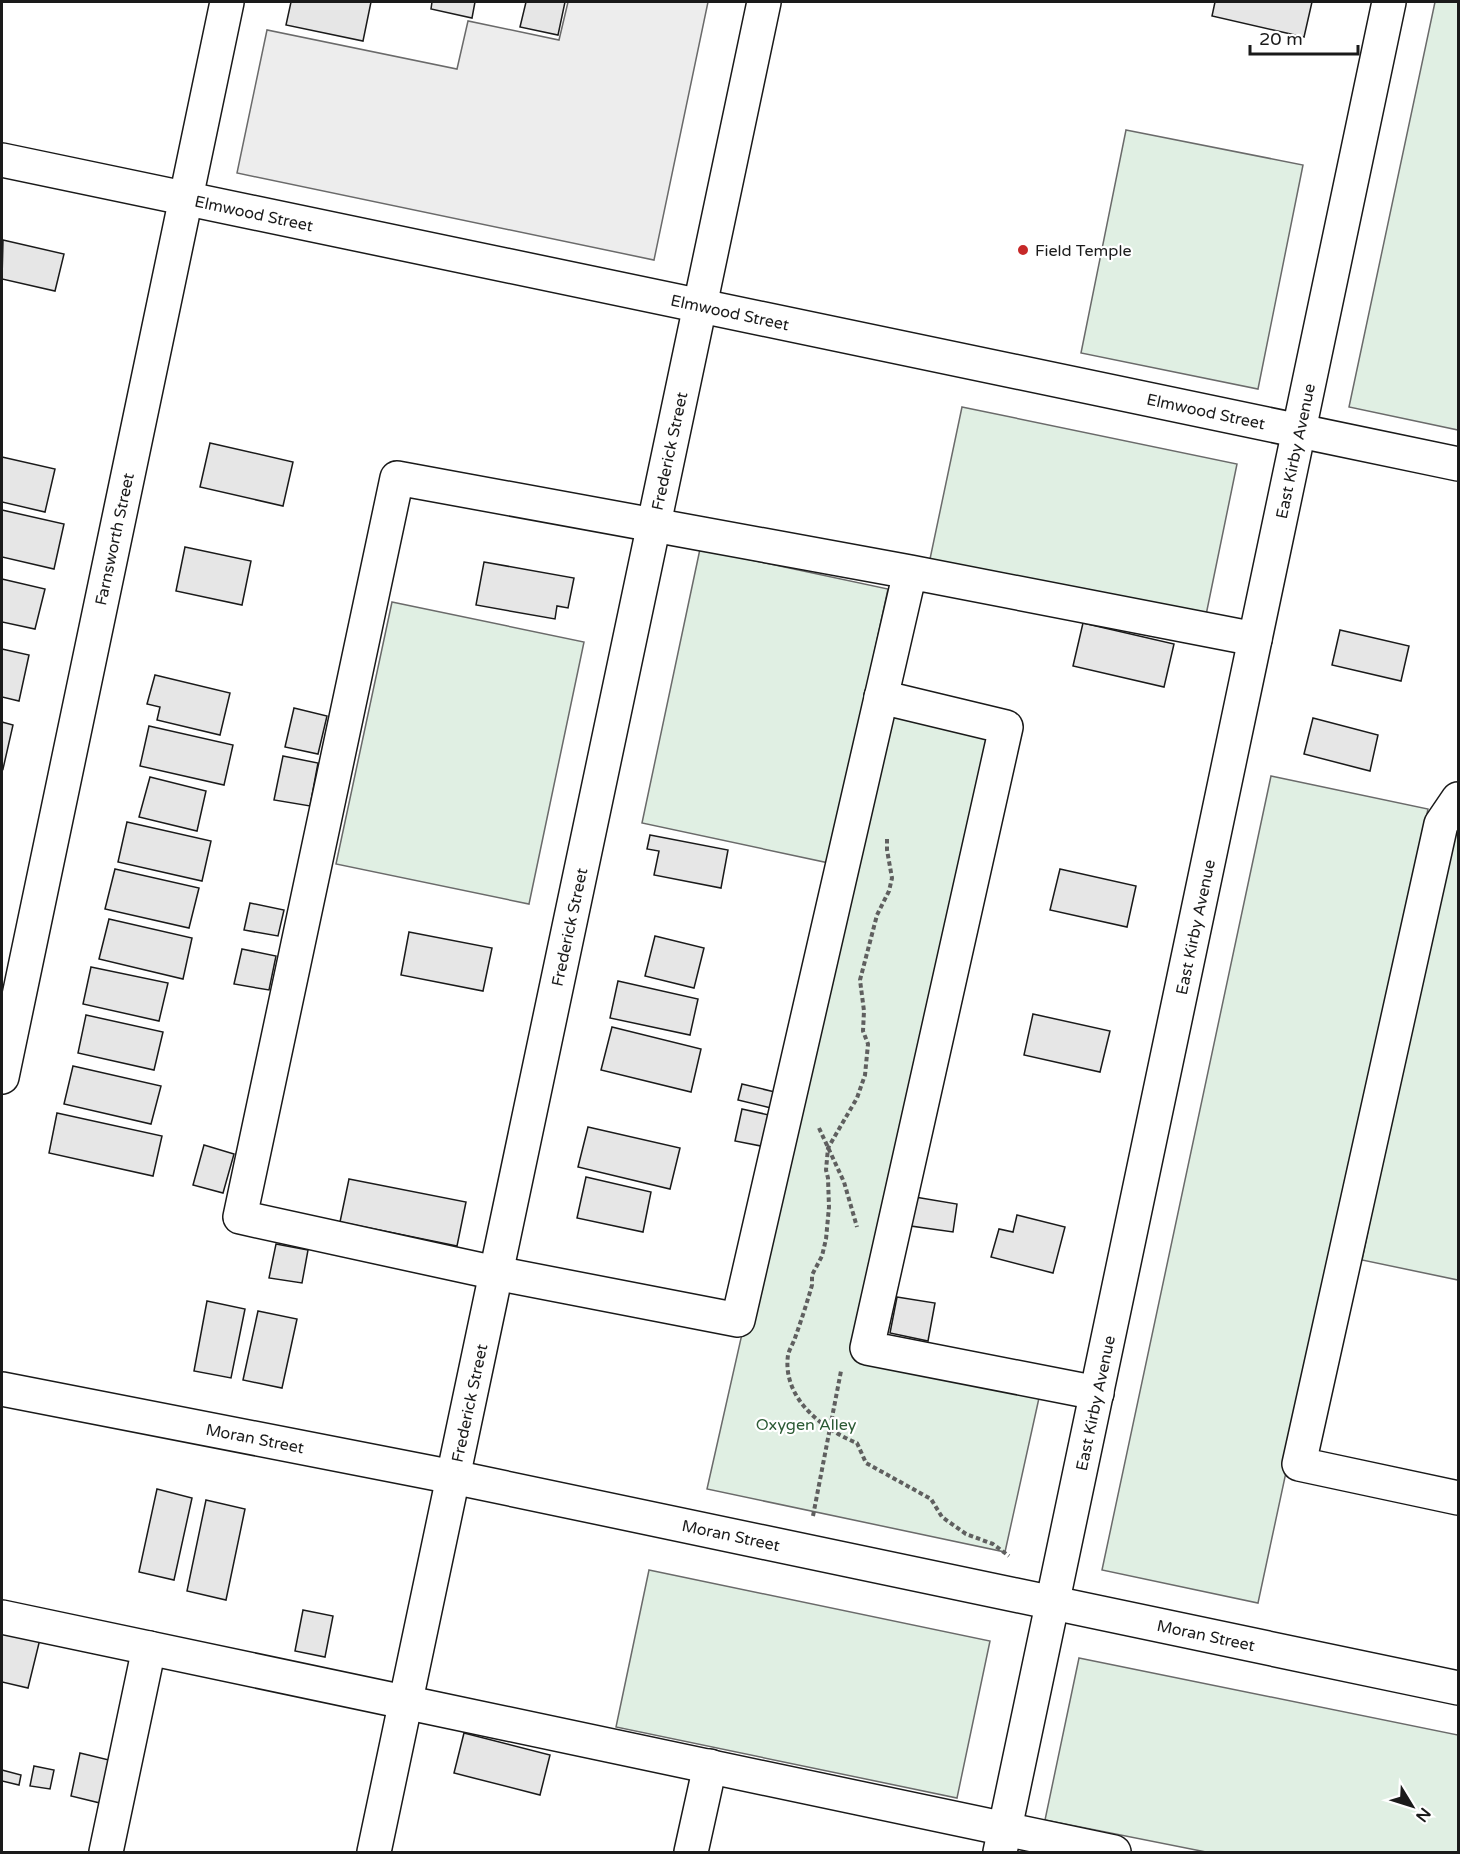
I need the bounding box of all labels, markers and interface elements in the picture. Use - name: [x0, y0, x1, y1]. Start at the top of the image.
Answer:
- scale bar: [1250, 18, 1358, 56]
- text: 20 m: [1259, 28, 1303, 50]
- street label: Elmwood Street: [193, 192, 315, 236]
- place label: Field Temple: [1035, 241, 1131, 261]
- marker: Field Temple: [1016, 243, 1030, 257]
- street label: Elmwood Street: [669, 291, 791, 335]
- street label: East Kirby Avenue: [1272, 382, 1320, 521]
- street label: Frederick Street: [648, 390, 692, 512]
- street label: Elmwood Street: [1145, 390, 1267, 434]
- street label: Farnsworth Street: [91, 471, 139, 607]
- street label: East Kirby Avenue: [1172, 858, 1220, 997]
- street label: Frederick Street: [548, 866, 592, 988]
- street label: East Kirby Avenue: [1072, 1334, 1120, 1473]
- street label: Frederick Street: [448, 1342, 492, 1464]
- park label: Oxygen Alley: [756, 1415, 857, 1435]
- street label: Moran Street: [204, 1420, 306, 1458]
- street label: Moran Street: [680, 1516, 782, 1556]
- street label: Moran Street: [1155, 1616, 1257, 1656]
- north arrow: [1382, 1776, 1442, 1836]
- text: N: [1411, 1803, 1435, 1826]

